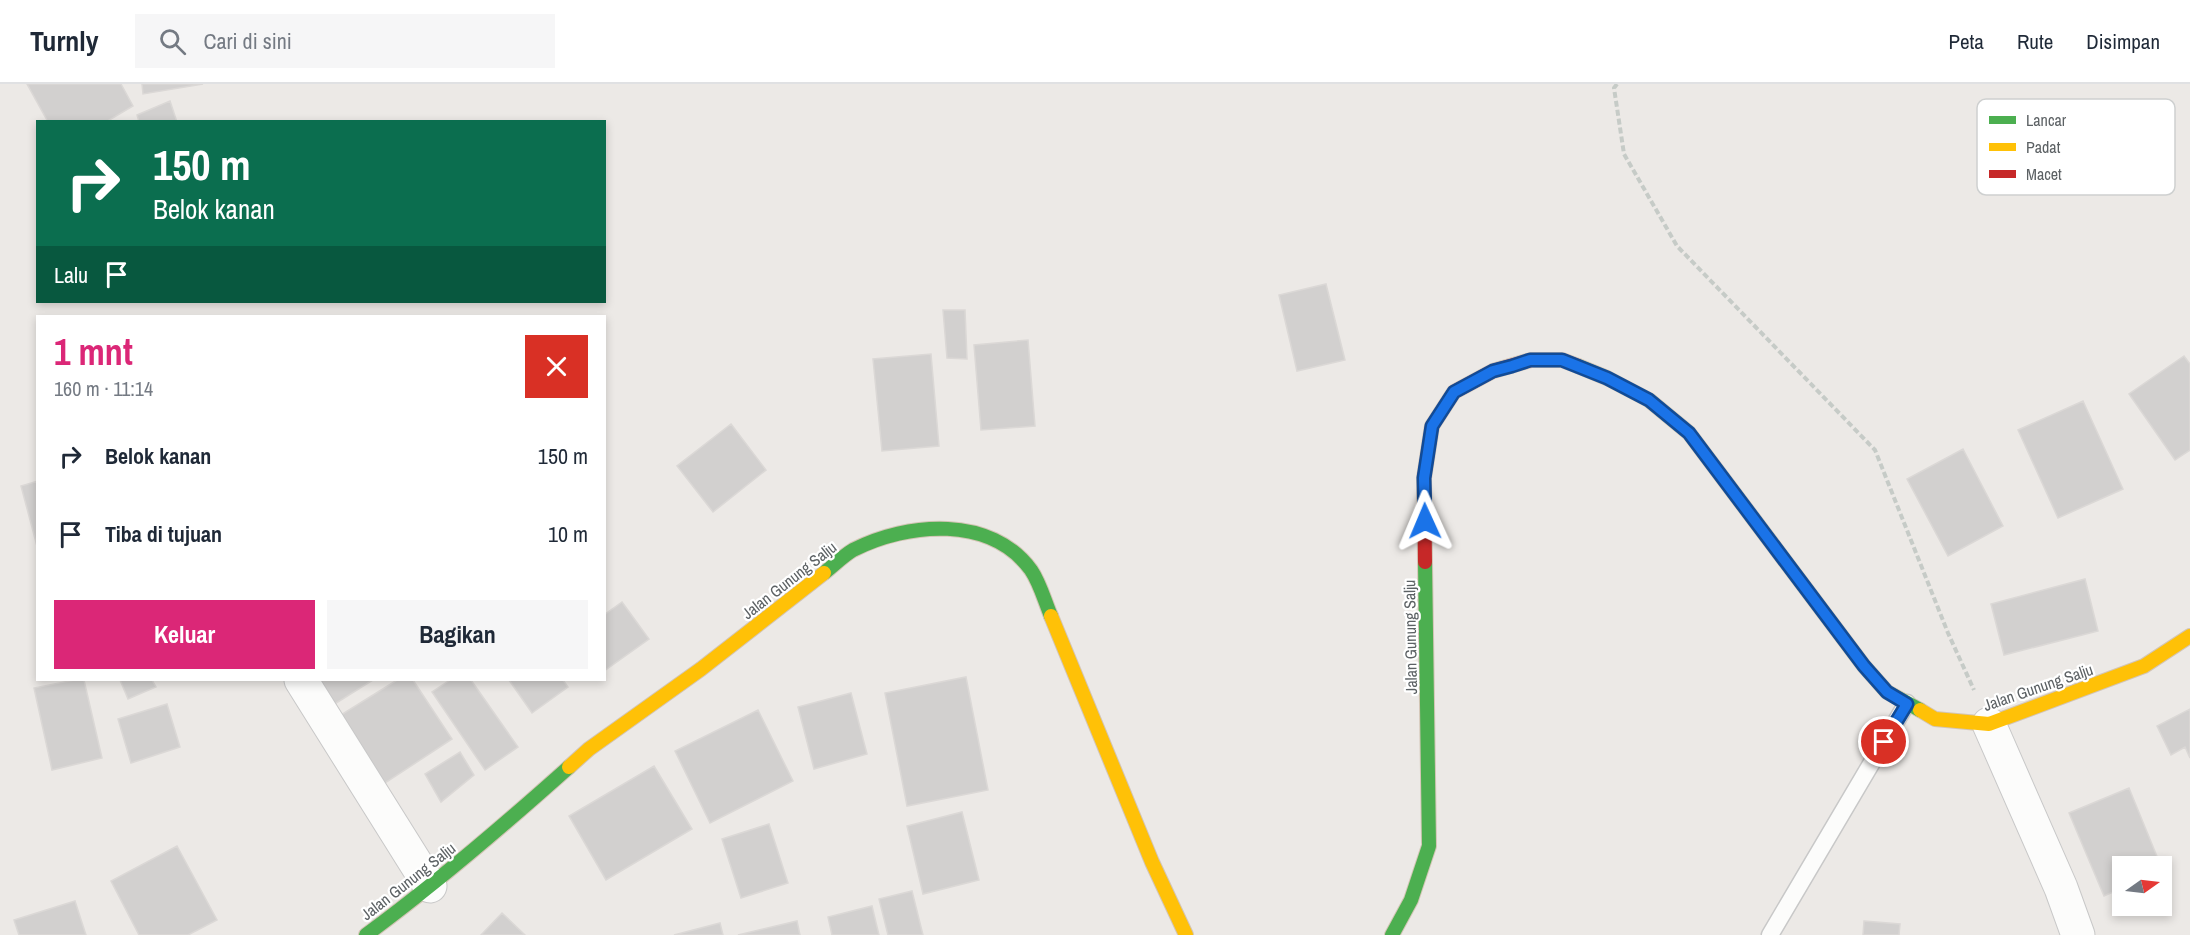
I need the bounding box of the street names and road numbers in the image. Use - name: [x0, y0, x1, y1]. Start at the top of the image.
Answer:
- street label: Jalan Gunung Salju: [737, 536, 841, 624]
- street label: Jalan Gunung Salju: [1398, 580, 1422, 694]
- street label: Jalan Gunung Salju: [1980, 658, 2096, 716]
- street label: Jalan Gunung Salju: [356, 837, 460, 925]

